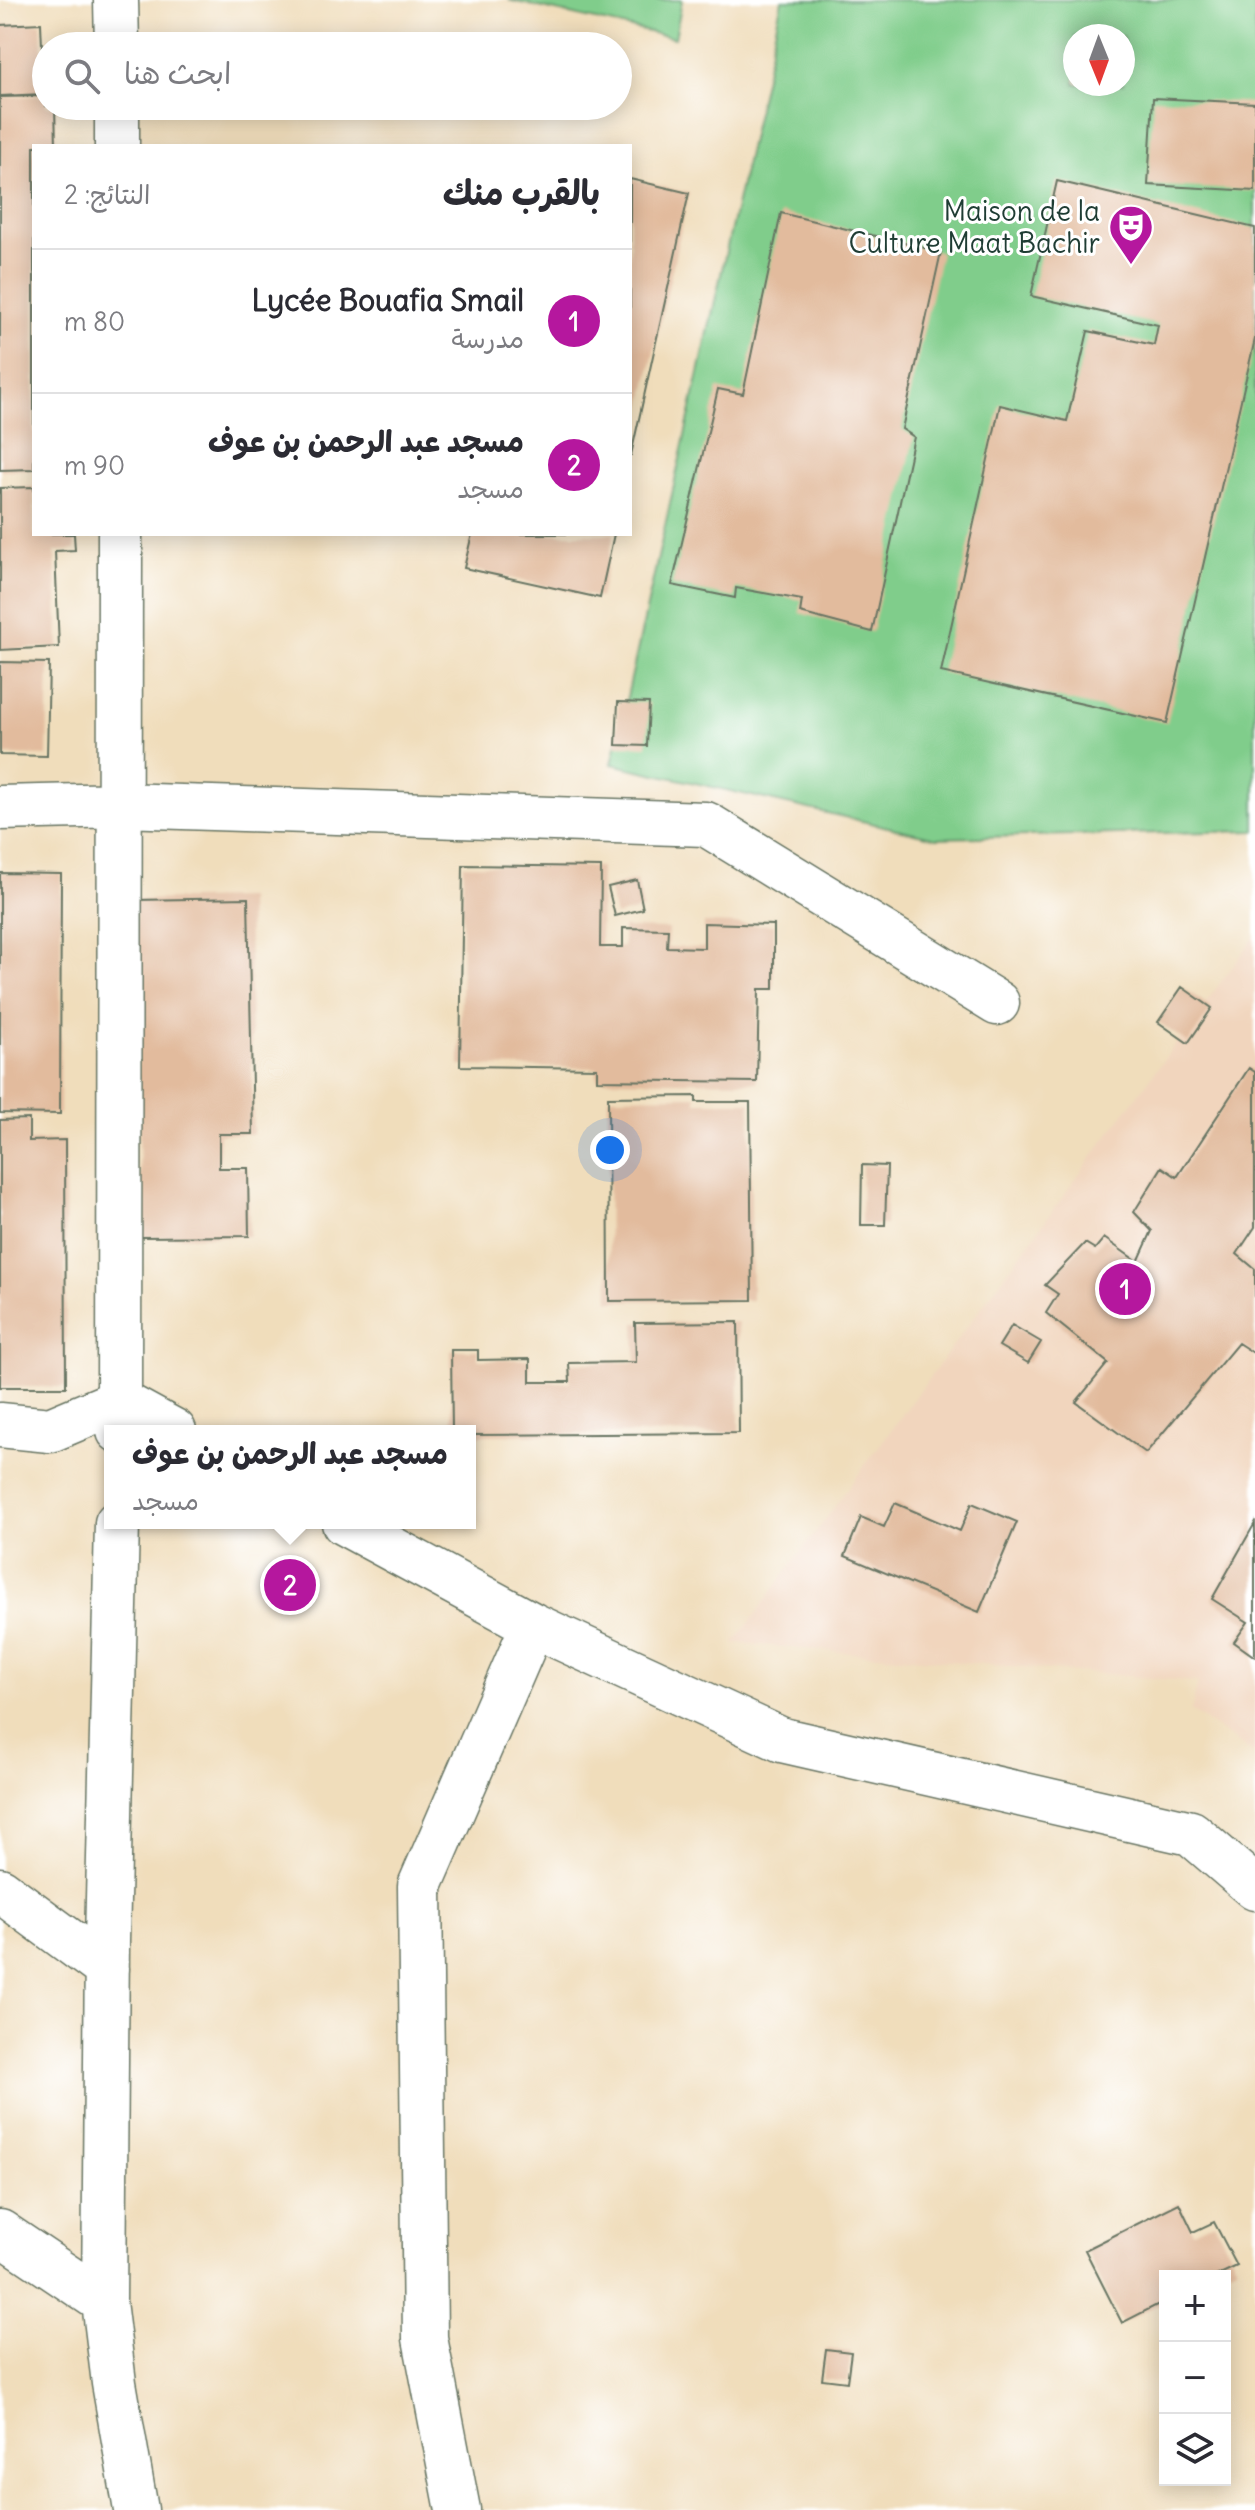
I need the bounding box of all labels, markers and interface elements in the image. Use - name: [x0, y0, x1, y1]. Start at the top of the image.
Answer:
- north arrow: [1063, 24, 1135, 96]
- search box: [32, 32, 632, 120]
- icon: search: [60, 54, 104, 98]
- text: ابحث هنا: [124, 54, 231, 92]
- text: بالقرب منك: [443, 171, 600, 214]
- text: النتائج: 2: [64, 178, 150, 211]
- place label: Maison de la Culture Maat Bachir: [848, 193, 1100, 261]
- theatre icon: Maison de la Culture Maat Bachir: [1107, 203, 1155, 266]
- text: Lycée Bouafia Smail: [251, 281, 524, 319]
- text: 80 m: [64, 305, 125, 338]
- text: 1: [569, 305, 579, 338]
- text: مدرسة: [452, 322, 524, 355]
- text: مسجد عبد الرحمن بن عوف: [208, 422, 524, 460]
- text: 90 m: [64, 449, 125, 482]
- text: 2: [567, 449, 581, 482]
- text: مسجد: [457, 472, 524, 505]
- your location: [590, 1130, 630, 1170]
- pin: 1: [1099, 1259, 1151, 1319]
- popup: [104, 1425, 476, 1529]
- text: مسجد عبد الرحمن بن عوف: [132, 1434, 448, 1472]
- text: مسجد: [132, 1484, 199, 1517]
- pin: 2: [264, 1555, 316, 1615]
- map controls: [1159, 2270, 1231, 2486]
- button: +: [1159, 2270, 1231, 2342]
- button: −: [1159, 2342, 1231, 2414]
- button: layers: [1159, 2414, 1231, 2486]

